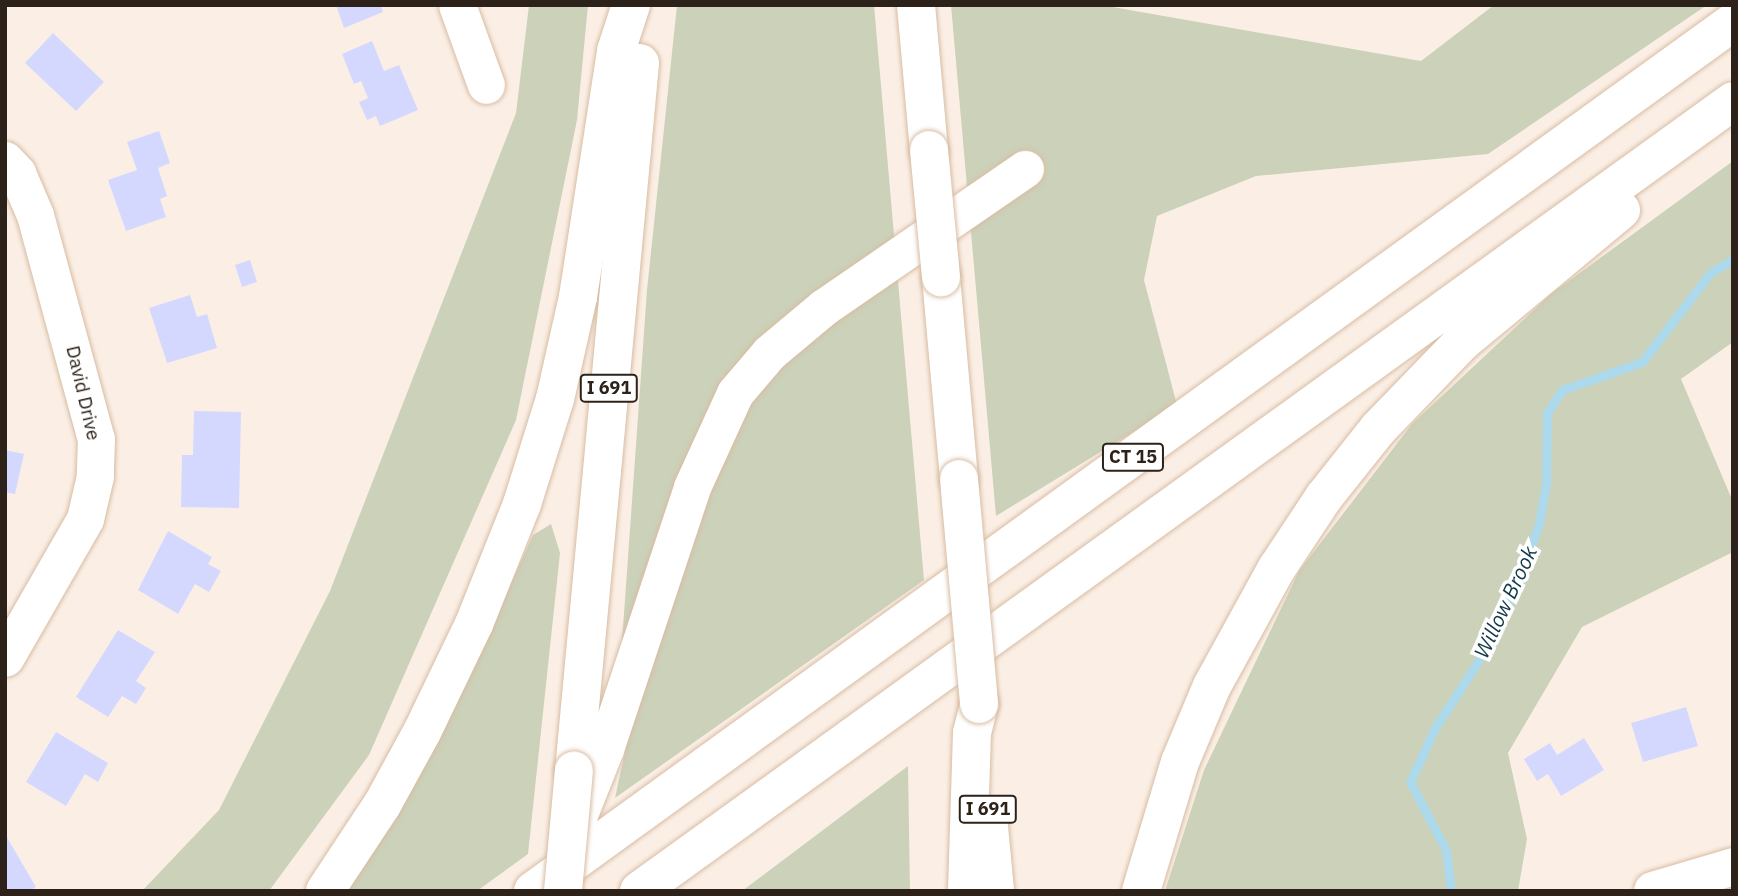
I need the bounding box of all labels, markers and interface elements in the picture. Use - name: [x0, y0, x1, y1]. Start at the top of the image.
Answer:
- street label: David Drive: [61, 343, 105, 443]
- road number: I 691: [579, 374, 639, 402]
- road number: CT 15: [1102, 443, 1164, 472]
- water label: Willow Brook: [1468, 542, 1542, 662]
- road number: I 691: [958, 794, 1018, 824]

